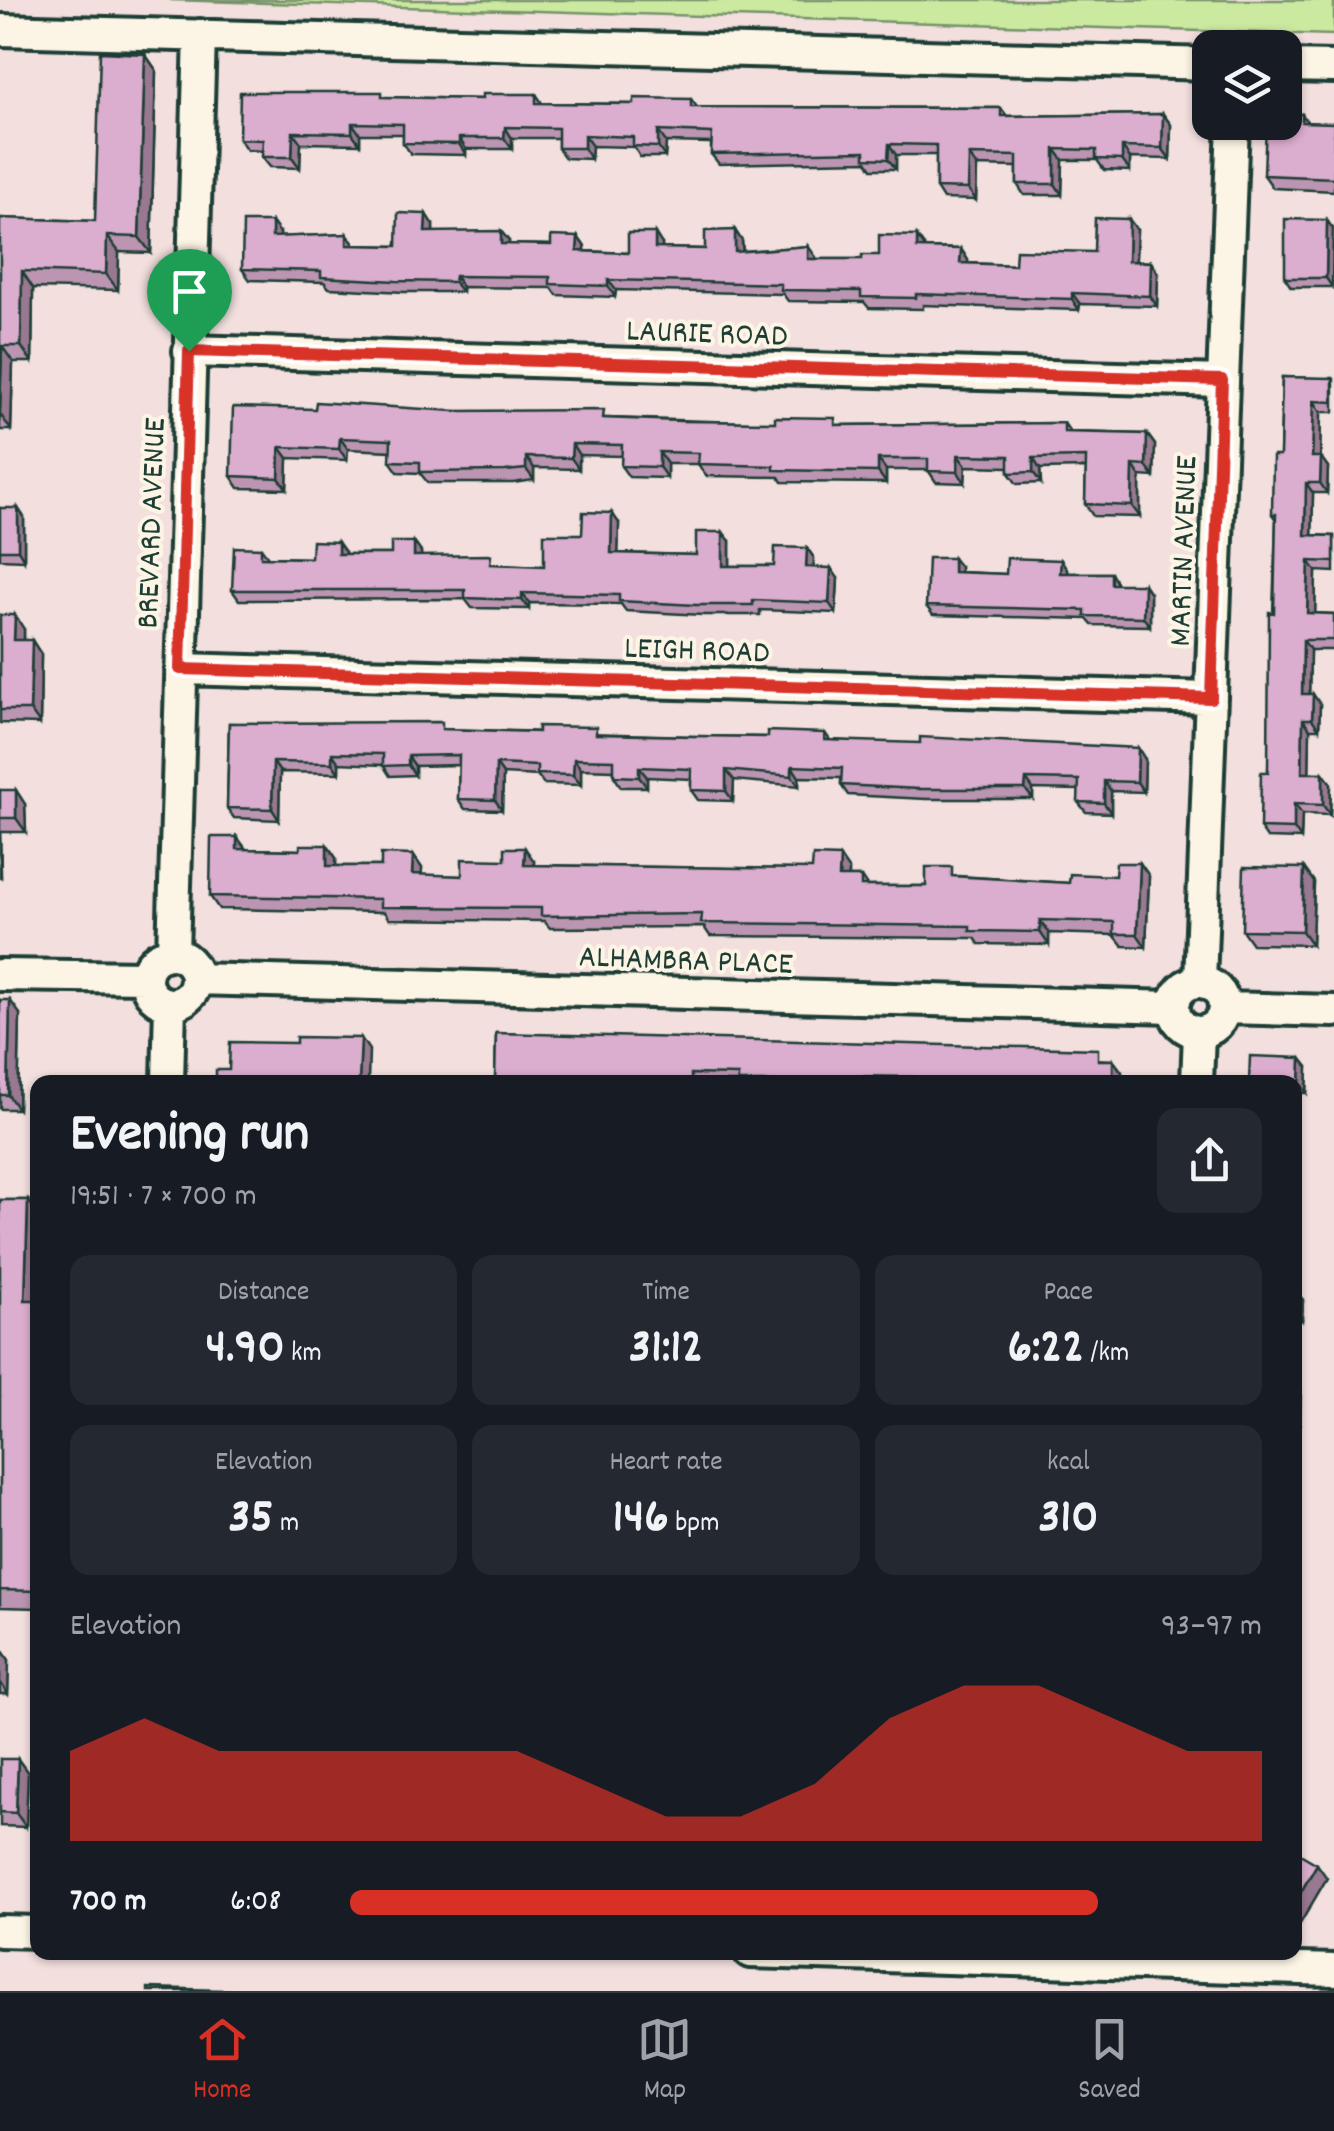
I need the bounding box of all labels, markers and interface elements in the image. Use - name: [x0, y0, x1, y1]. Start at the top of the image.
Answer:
- map controls: [1192, 30, 1302, 140]
- button: layers: [1192, 30, 1302, 140]
- pin: [147, 249, 232, 352]
- icon: arrive: [162, 264, 217, 319]
- street label: LAURIE ROAD: [625, 310, 788, 362]
- street label: BREVARD AVENUE: [127, 417, 181, 629]
- street label: MARTIN AVENUE: [1160, 455, 1212, 647]
- street label: LEIGH ROAD: [623, 627, 770, 679]
- street label: ALHAMBRA PLACE: [578, 936, 794, 990]
- text: Evening run: [70, 1098, 309, 1177]
- button: share: [1157, 1108, 1262, 1213]
- text: 19:51 · 7 × 700 m: [70, 1175, 257, 1221]
- text: Distance: [218, 1274, 309, 1314]
- text: Time: [642, 1274, 690, 1314]
- text: Pace: [1044, 1274, 1093, 1314]
- text: 4.90: [205, 1314, 285, 1386]
- text: 31:12: [629, 1314, 703, 1386]
- text: 6:22: [1008, 1314, 1084, 1386]
- text: km: [285, 1335, 322, 1375]
- text: /km: [1084, 1335, 1129, 1375]
- text: Elevation: [215, 1444, 312, 1484]
- text: Heart rate: [609, 1444, 723, 1484]
- text: kcal: [1047, 1444, 1090, 1484]
- text: 35: [228, 1484, 274, 1556]
- text: 146: [613, 1484, 669, 1556]
- text: 310: [1038, 1484, 1099, 1556]
- text: m: [274, 1505, 299, 1545]
- text: bpm: [669, 1505, 719, 1545]
- text: Elevation: [70, 1605, 181, 1651]
- text: 93–97 m: [1161, 1605, 1262, 1651]
- text: 700 m: [70, 1880, 146, 1926]
- text: 6:08: [230, 1880, 281, 1926]
- tab: Home: [193, 2012, 251, 2112]
- tab: Map: [637, 2012, 692, 2112]
- tab: Saved: [1078, 2012, 1141, 2112]

